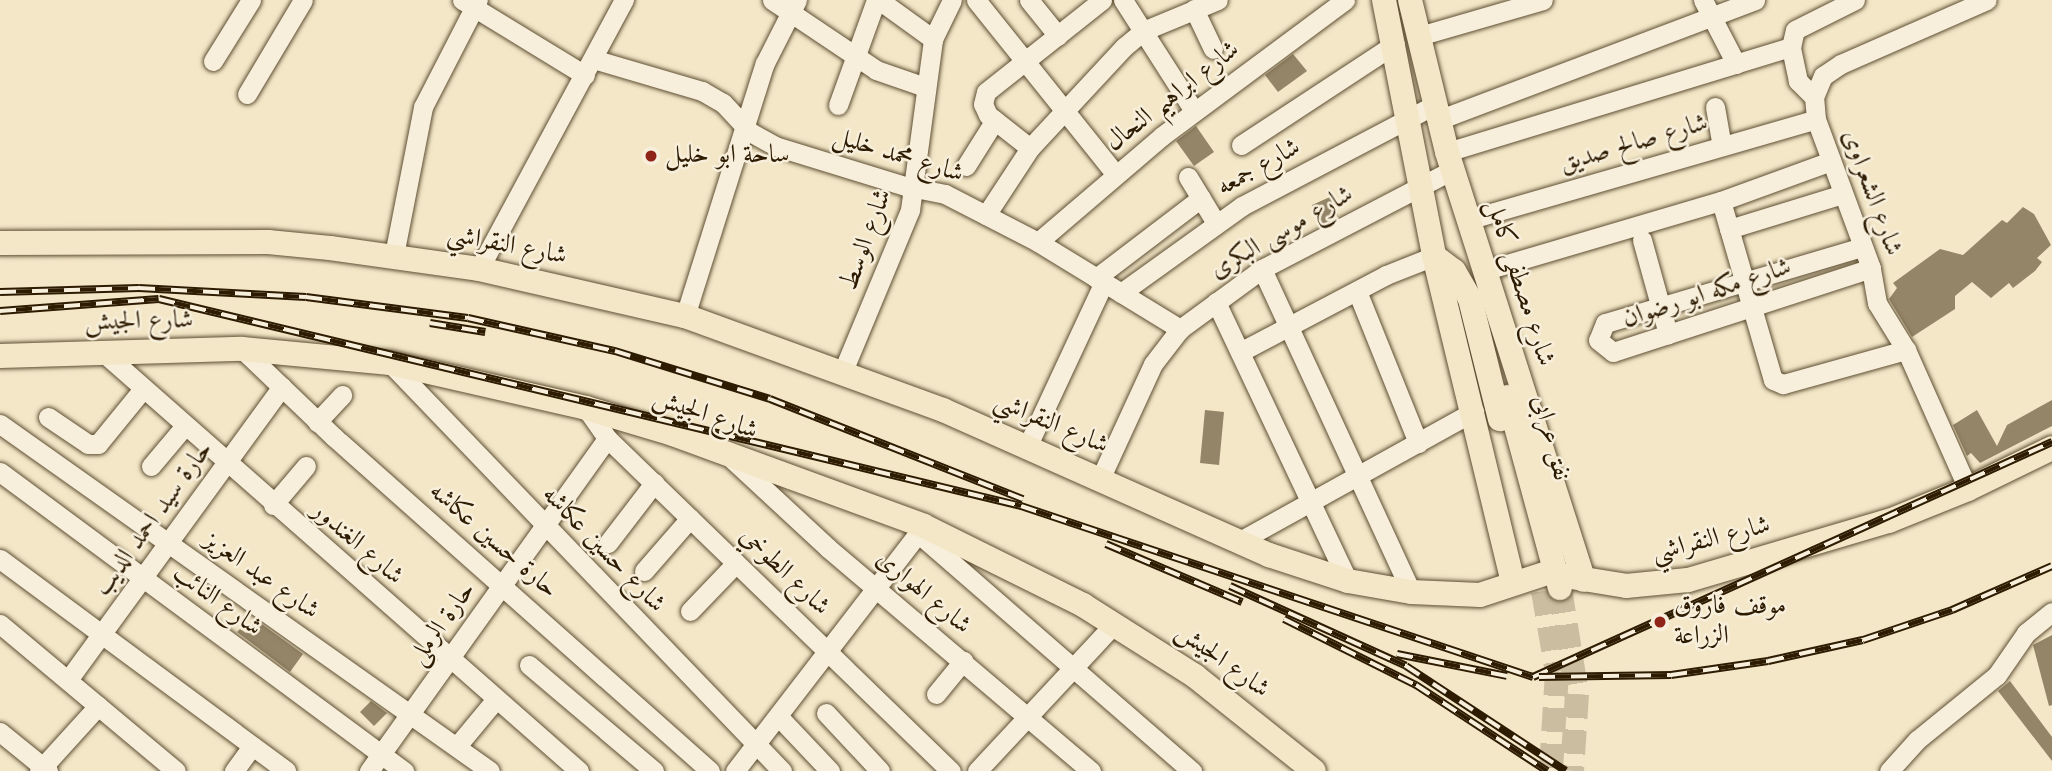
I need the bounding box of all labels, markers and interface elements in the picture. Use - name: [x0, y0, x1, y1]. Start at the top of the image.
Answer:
- street label: شارع ابراهيم النحال: [1100, 35, 1246, 159]
- street label: شارع صالح صديق: [1556, 108, 1712, 180]
- street label: شارع محمد خليل: [829, 121, 967, 191]
- street label: شارع الشعراوى: [1834, 126, 1908, 260]
- street label: شارع جمعه: [1212, 132, 1306, 204]
- place label: ساحة ابو خليل: [665, 140, 789, 172]
- marker: ساحة ابو خليل: [643, 148, 659, 164]
- street label: شارع موسى البكرى: [1205, 179, 1359, 287]
- street label: شارع الوسط: [834, 185, 900, 295]
- street label: شارع مصطفى كامل: [1477, 196, 1561, 370]
- street label: شارع النقراشي: [445, 219, 569, 273]
- street label: شارع مكه ابو رضوان: [1619, 252, 1795, 336]
- street label: شارع الجيش: [84, 305, 194, 339]
- street label: شارع الجيش: [648, 383, 762, 447]
- street label: شارع النقراشي: [989, 386, 1113, 462]
- street label: نفق عرابى: [1524, 392, 1576, 484]
- street label: حارة سيد احمد الديب: [87, 436, 221, 602]
- street label: حارة حسين عكاشه: [422, 476, 564, 606]
- street label: شارع حسين عكاشه: [535, 480, 671, 620]
- street label: شارع الغندور: [305, 496, 409, 592]
- street label: شارع النقراشي: [1648, 510, 1774, 570]
- street label: شارع الطوخي: [732, 521, 836, 623]
- street label: شارع عبد العزيز: [197, 525, 325, 627]
- street label: شارع الهوارى: [869, 544, 977, 642]
- street label: شارع النائب: [166, 558, 268, 644]
- street label: حارة الرملى: [403, 576, 483, 672]
- place label: موقف فاروق الزراعة: [1674, 591, 1786, 652]
- marker: موقف فاروق الزراعة: [1652, 614, 1668, 630]
- street label: شارع الجيش: [1169, 616, 1275, 706]

